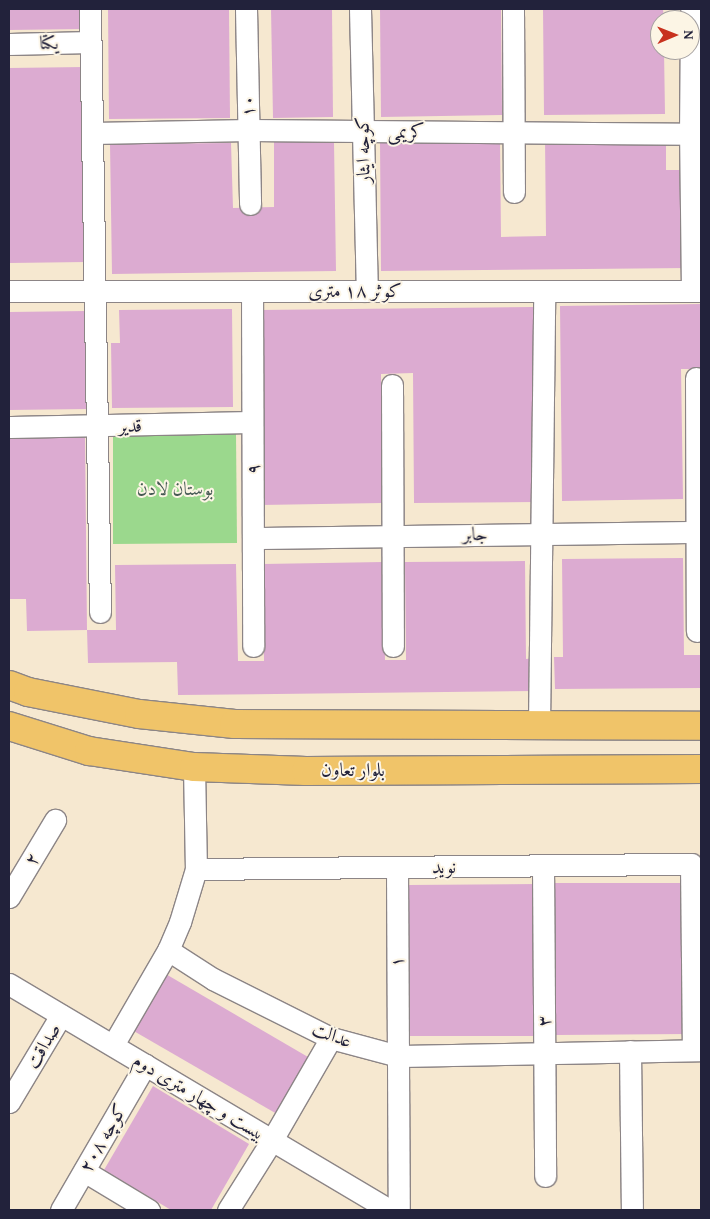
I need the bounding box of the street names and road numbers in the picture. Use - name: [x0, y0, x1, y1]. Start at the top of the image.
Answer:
- street label: یکتا: [39, 31, 59, 55]
- street label: ۱۰: [236, 95, 260, 117]
- street label: کوچه ایثار: [351, 116, 375, 184]
- street label: کریمی: [387, 121, 425, 143]
- street label: کوثر ۱۸ متری: [308, 280, 402, 302]
- street label: قدیر: [118, 414, 142, 438]
- street label: ۹: [242, 463, 264, 475]
- street label: جابر: [462, 522, 488, 546]
- street label: بلوار تعاون: [321, 759, 385, 781]
- street label: ۲: [19, 848, 45, 870]
- street label: نوید: [432, 855, 456, 879]
- street label: ۱: [386, 956, 408, 968]
- street label: ۳: [533, 1015, 555, 1027]
- street label: عدالت: [309, 1017, 355, 1053]
- street label: صداقت: [21, 1019, 65, 1073]
- street label: بیست و چهار متری دوم: [129, 1049, 269, 1145]
- street label: کوچه ۲۰۸: [74, 1100, 132, 1176]

